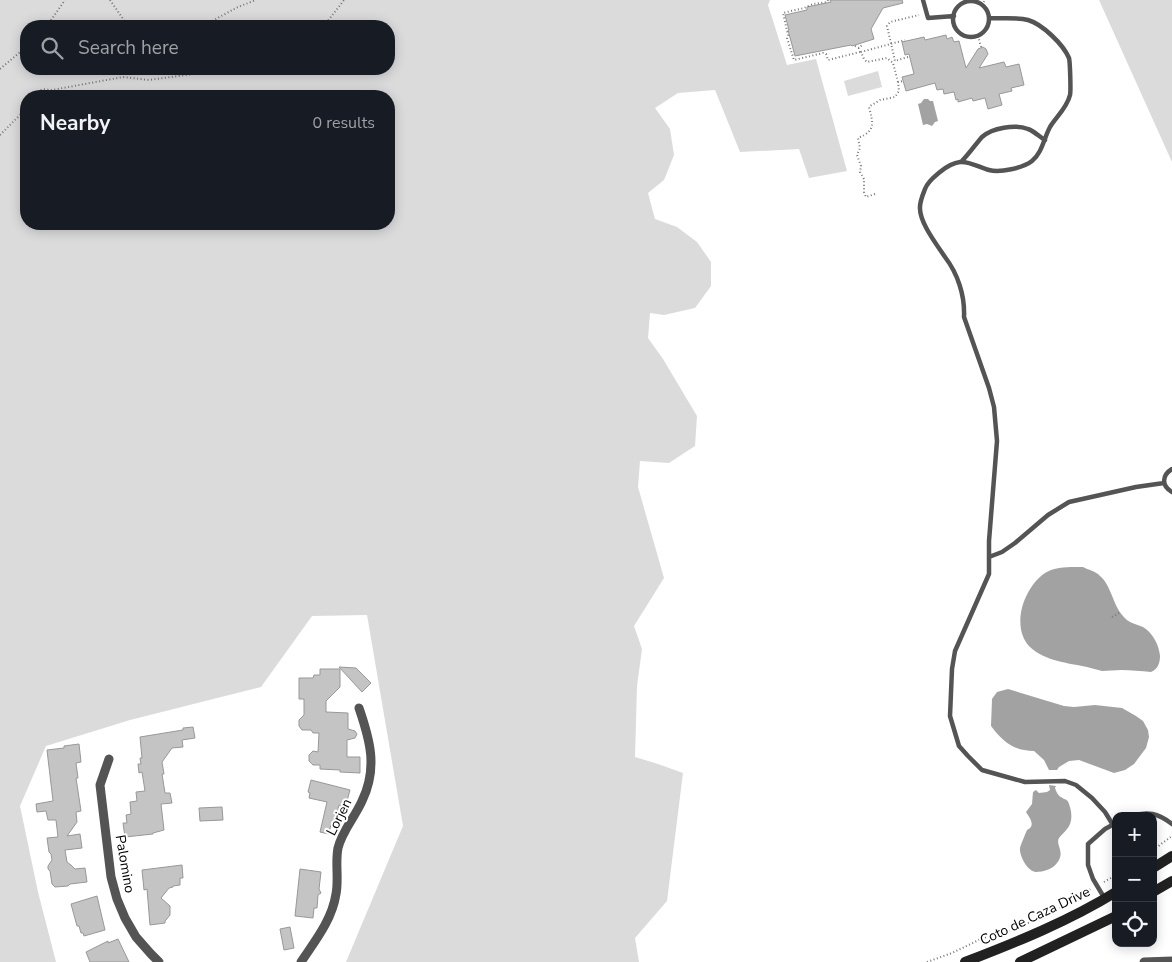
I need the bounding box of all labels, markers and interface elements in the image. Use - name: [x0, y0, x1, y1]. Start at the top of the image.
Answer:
- search box: [20, 20, 395, 75]
- icon: search: [38, 34, 66, 62]
- text: Search here: [78, 35, 179, 61]
- text: Nearby: [40, 109, 110, 137]
- text: 0 results: [313, 112, 375, 134]
- street label: Lorjen: [322, 795, 356, 839]
- map controls: [1112, 812, 1157, 947]
- button: +: [1112, 812, 1157, 857]
- street label: Palomino: [111, 833, 139, 895]
- button: −: [1112, 857, 1157, 902]
- street label: Coto de Caza Drive: [977, 882, 1093, 950]
- button: locate: [1112, 902, 1157, 947]

